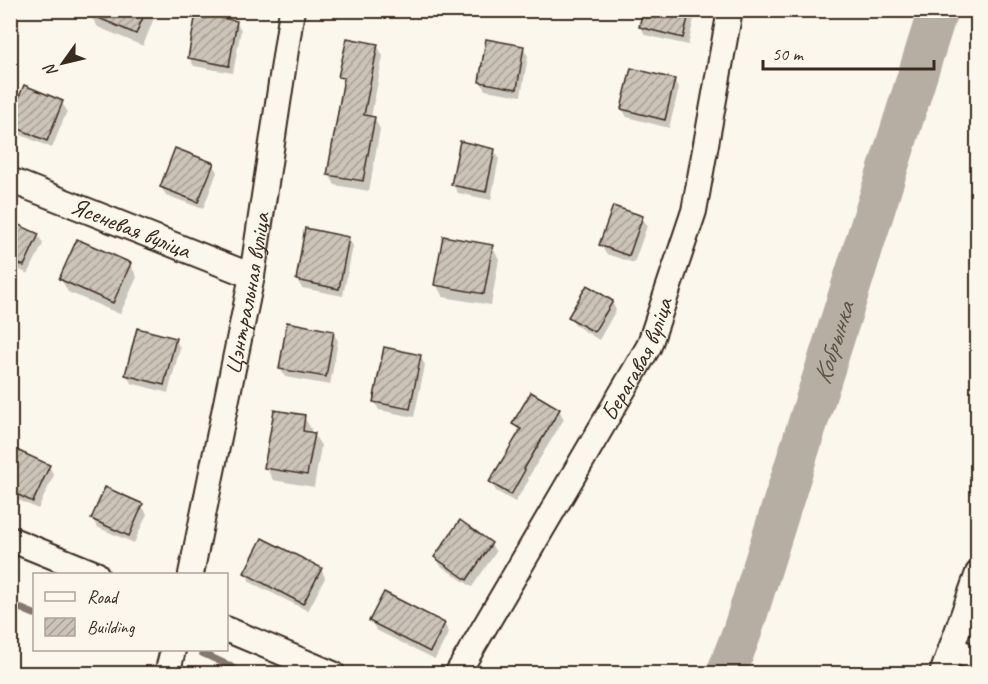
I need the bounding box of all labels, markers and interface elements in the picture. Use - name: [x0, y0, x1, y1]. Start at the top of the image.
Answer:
- north arrow: [33, 33, 93, 93]
- scale bar: [763, 33, 934, 71]
- text: 50 m: [772, 43, 805, 65]
- text: N: [39, 59, 62, 81]
- street label: Ясеневая вуліца: [67, 191, 196, 266]
- street label: Цэнтральная вуліца: [217, 209, 277, 377]
- street label: Берагавая вуліца: [594, 292, 679, 426]
- water label: Кобрынка: [805, 295, 862, 388]
- legend: [33, 573, 228, 651]
- text: Road: [87, 586, 120, 608]
- text: Building: [87, 616, 136, 638]

